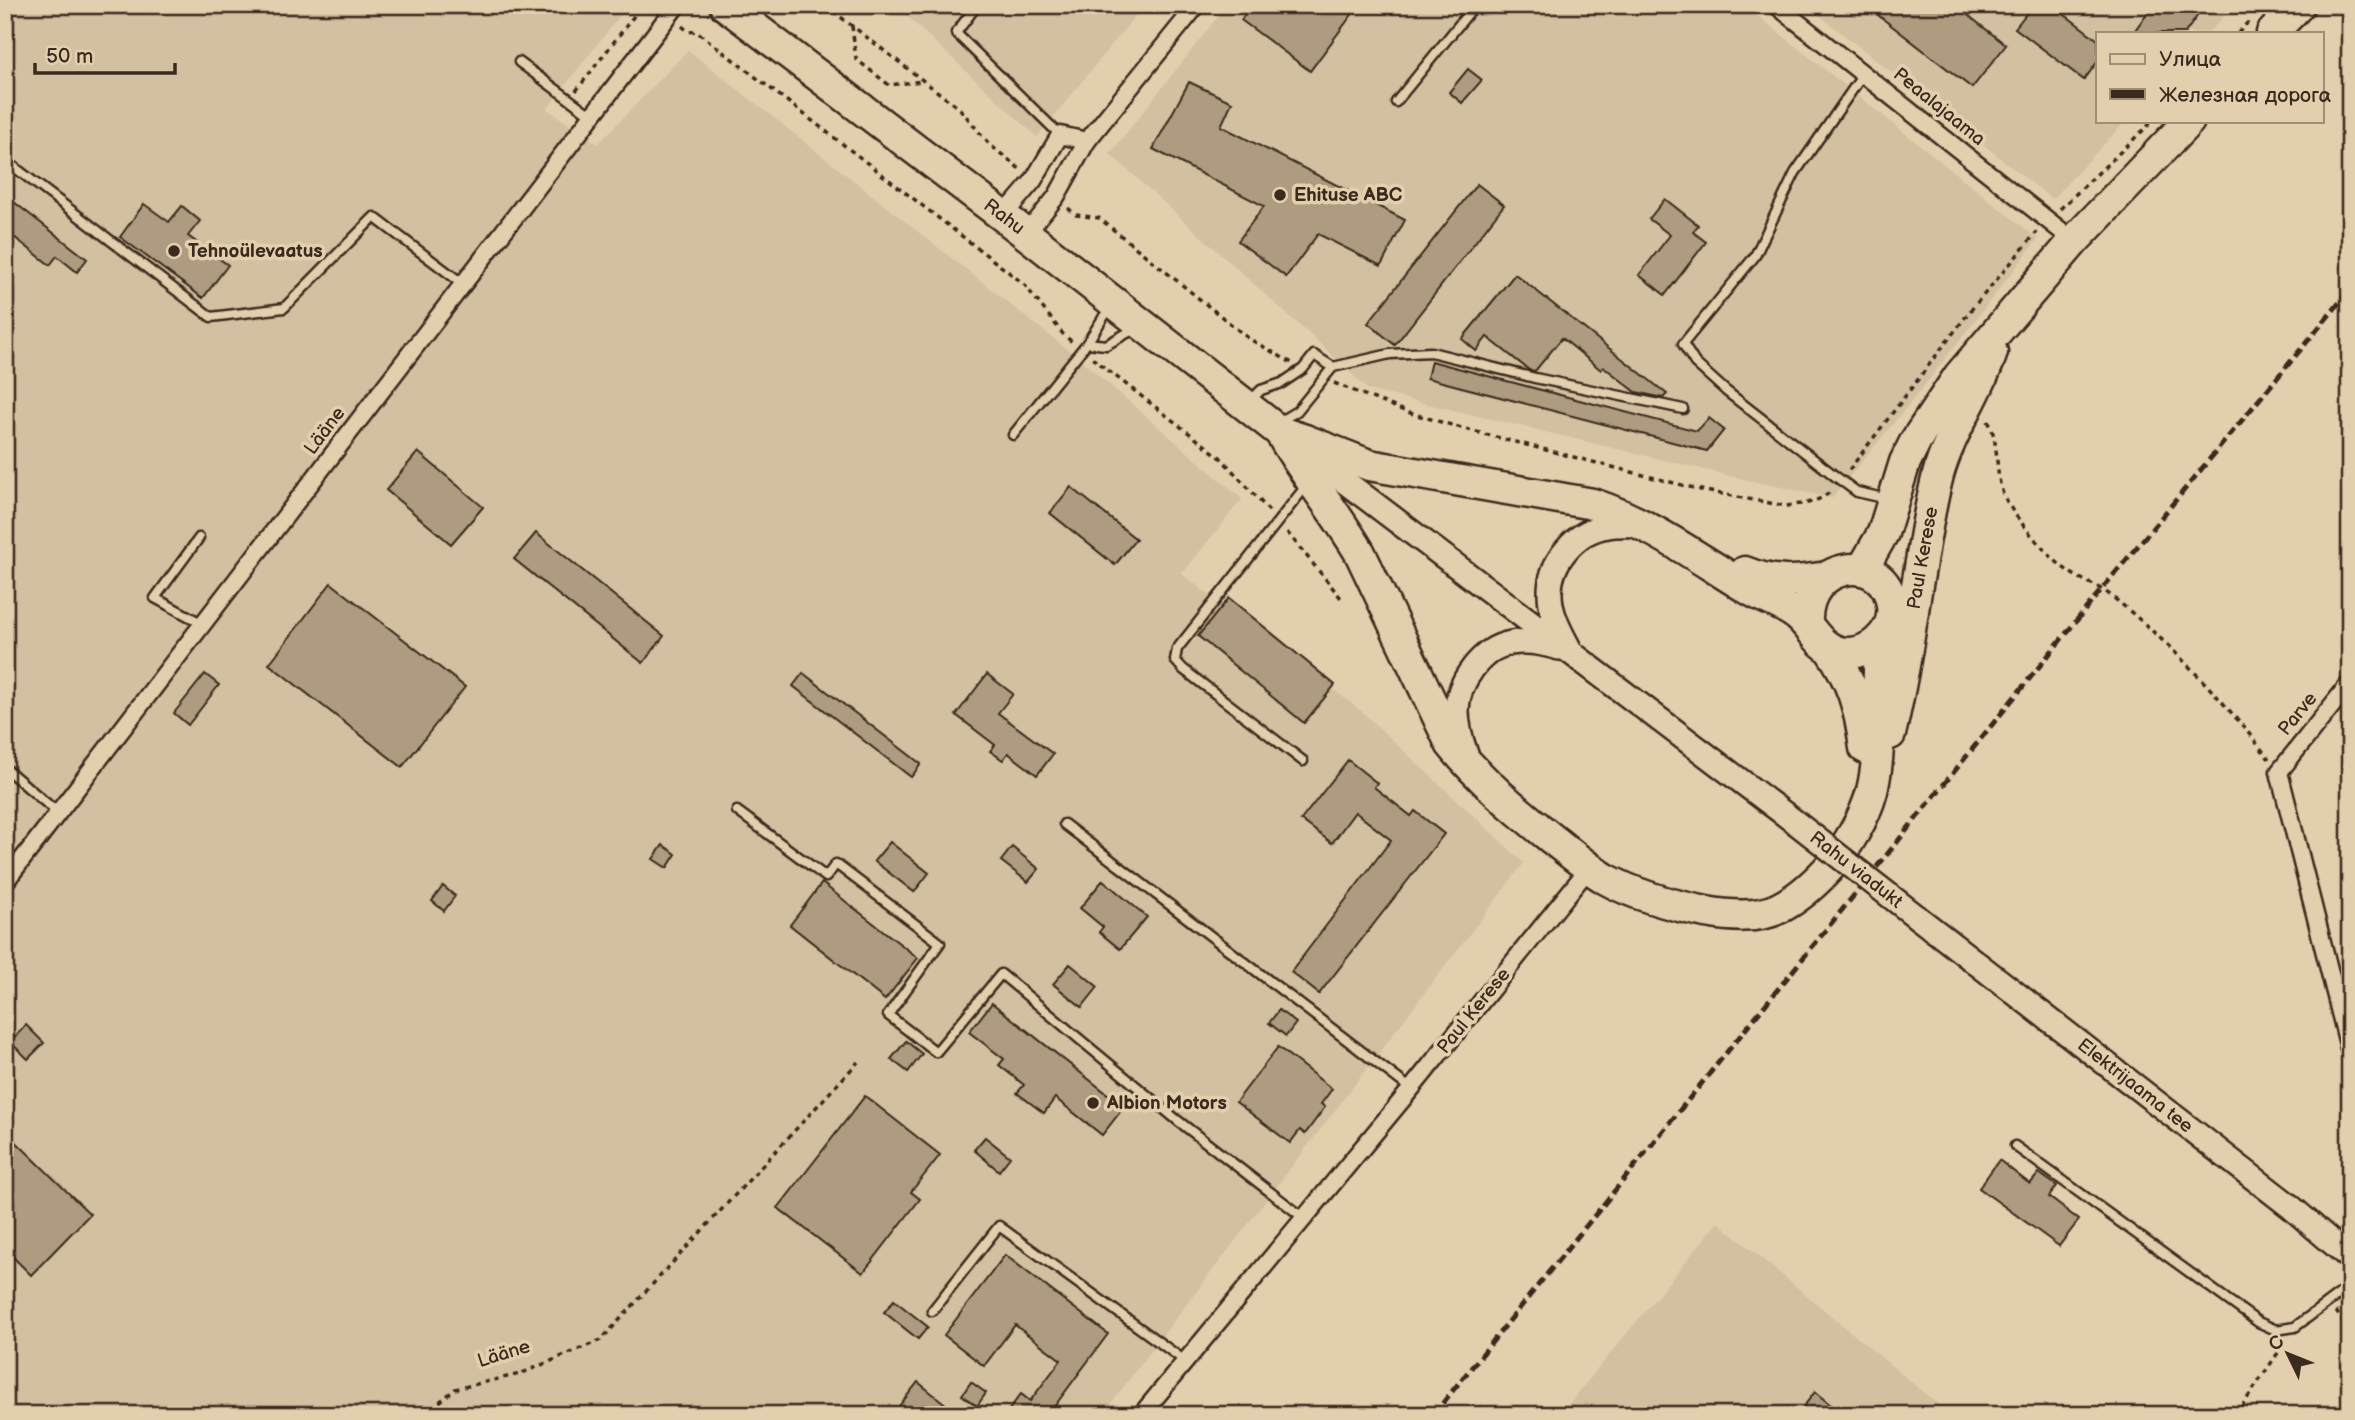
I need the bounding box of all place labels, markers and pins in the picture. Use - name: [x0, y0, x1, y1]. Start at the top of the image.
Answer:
- place label: Ehituse ABC: [1294, 184, 1402, 207]
- marker: Ehituse ABC: [1272, 187, 1288, 203]
- place label: Tehnoülevaatus: [188, 240, 323, 263]
- marker: Tehnoülevaatus: [166, 243, 182, 259]
- place label: Albion Motors: [1106, 1092, 1227, 1115]
- marker: Albion Motors: [1085, 1095, 1101, 1111]

